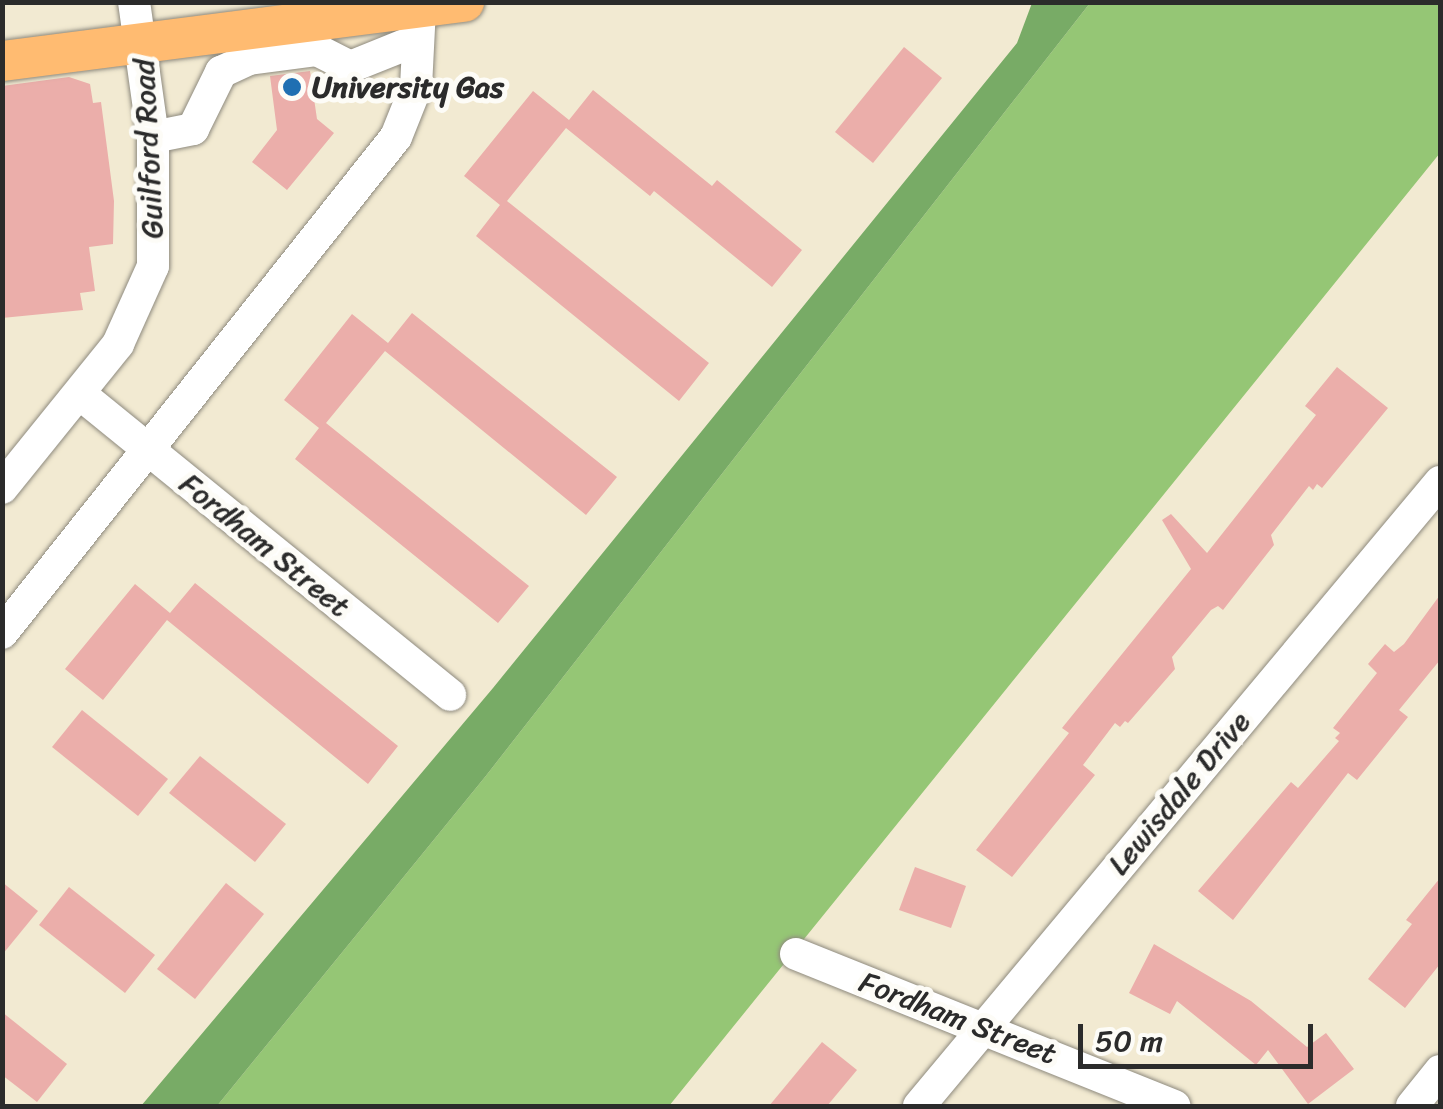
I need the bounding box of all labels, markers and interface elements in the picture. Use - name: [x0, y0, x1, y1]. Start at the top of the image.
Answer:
- street label: Guilford Road: [125, 58, 171, 240]
- place label: University Gas: [312, 69, 504, 105]
- marker: University Gas: [281, 76, 303, 98]
- street label: Fordham Street: [173, 465, 357, 625]
- street label: Lewisdale Drive: [1100, 704, 1258, 882]
- street label: Fordham Street: [854, 964, 1062, 1072]
- scale bar: [1083, 1004, 1318, 1066]
- text: 50 m: [1095, 1014, 1163, 1068]

